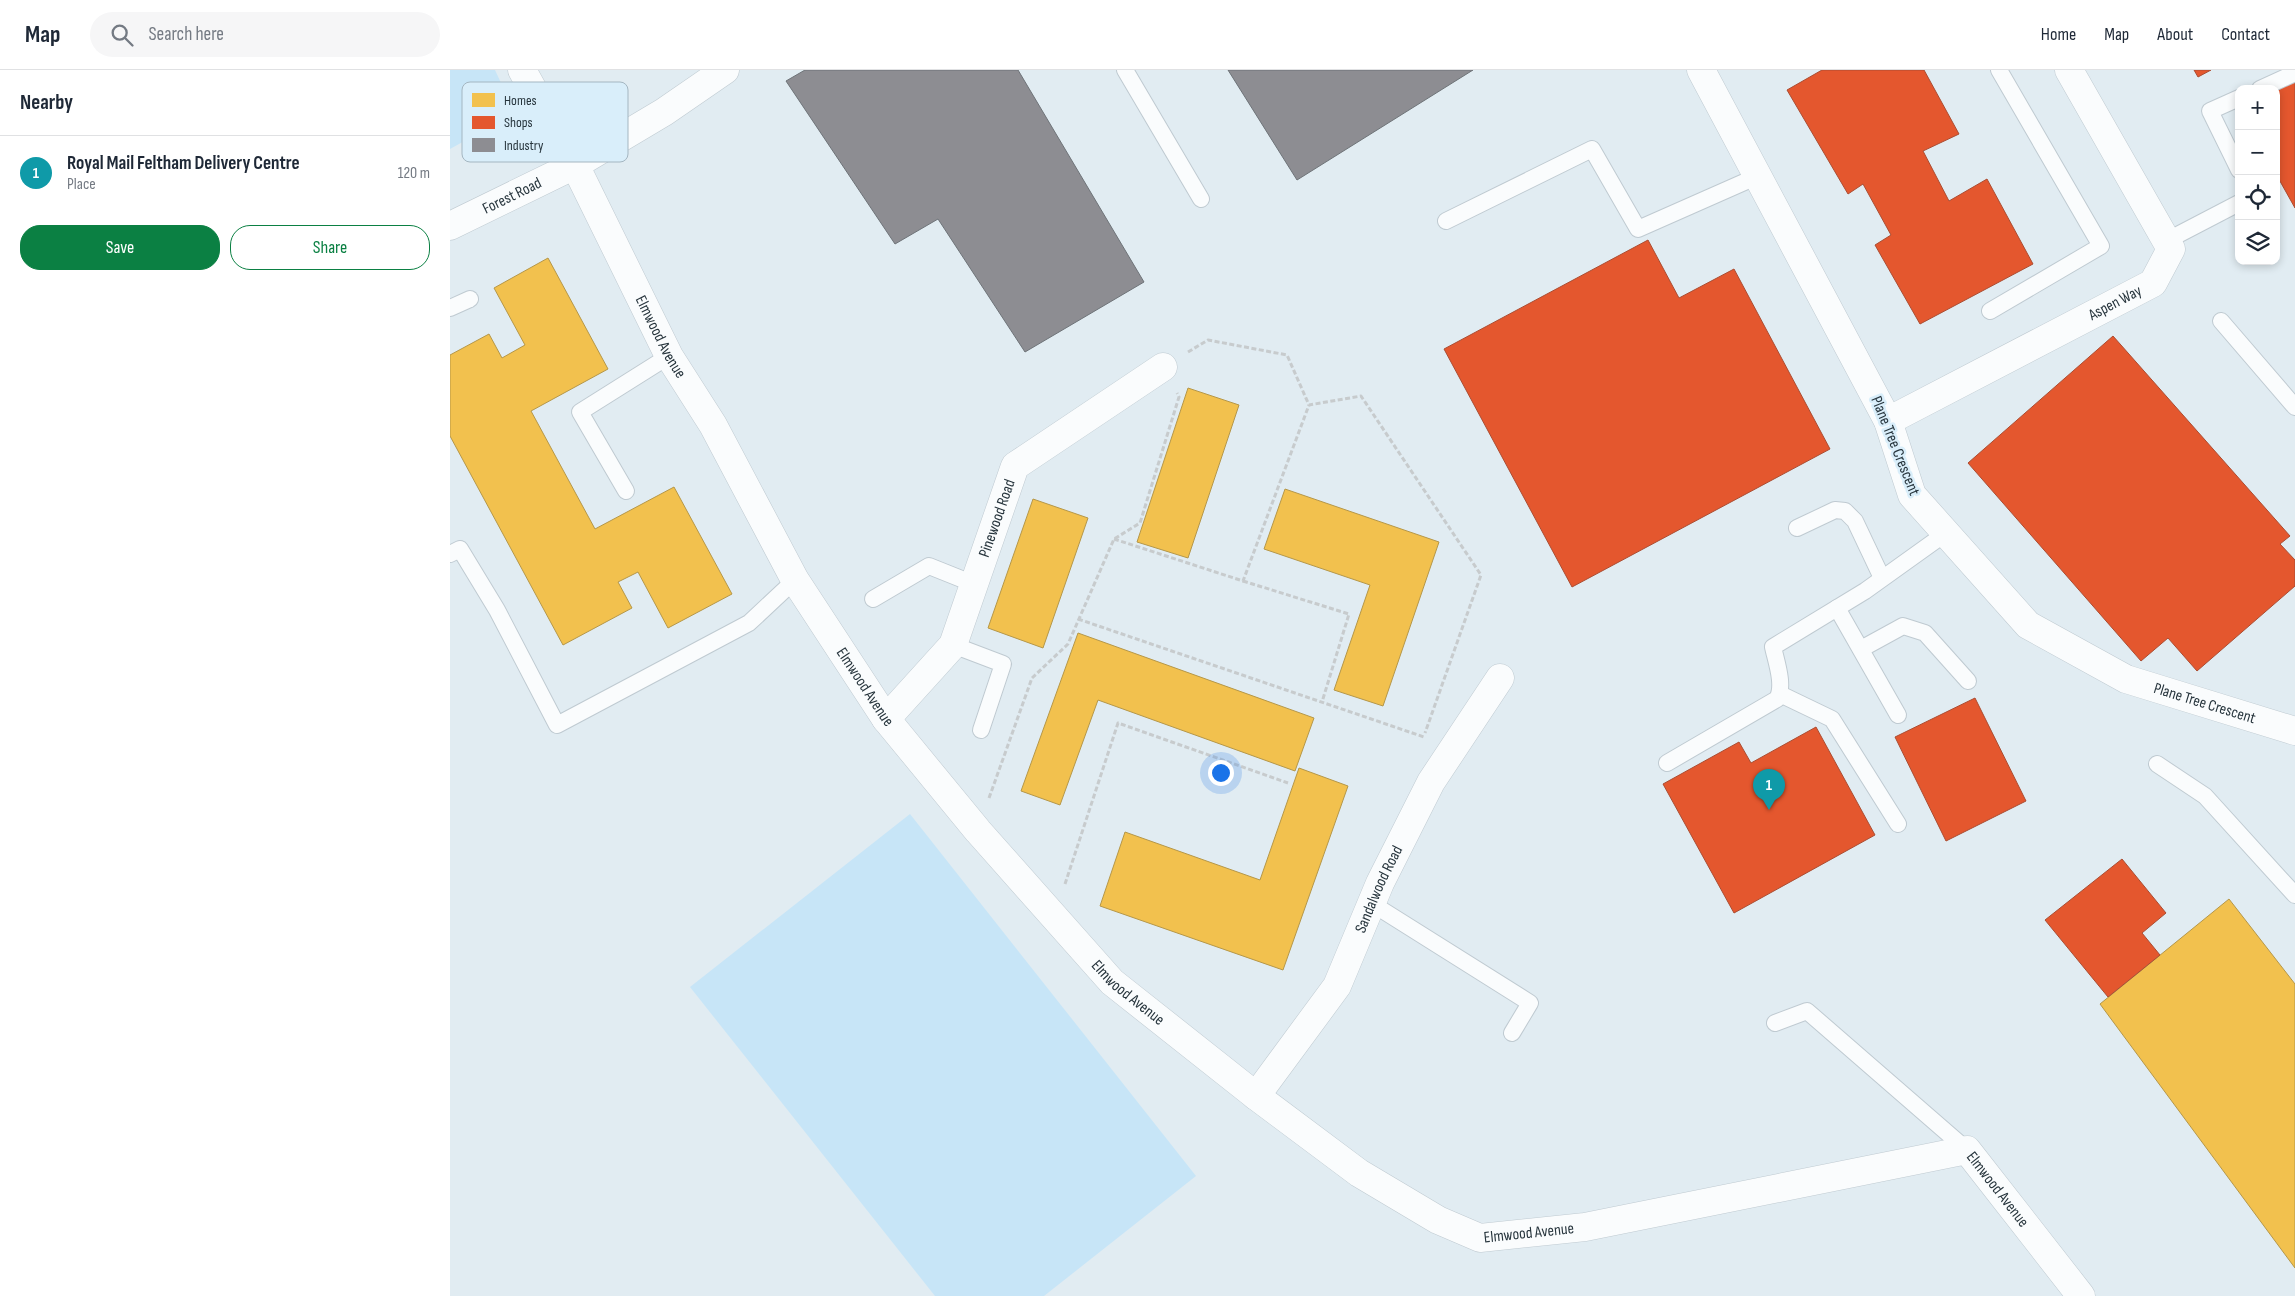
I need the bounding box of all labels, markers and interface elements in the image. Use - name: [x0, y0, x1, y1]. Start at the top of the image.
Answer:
- search box: [90, 12, 440, 57]
- text: Map: [25, 20, 60, 49]
- icon: search: [108, 21, 136, 49]
- text: Search here: [148, 23, 224, 46]
- text: Home: [2041, 24, 2076, 45]
- text: Map: [2104, 24, 2129, 45]
- text: About: [2157, 24, 2193, 45]
- text: Contact: [2221, 24, 2270, 45]
- legend: [462, 82, 628, 162]
- map controls: [2235, 85, 2280, 265]
- button: +: [2235, 85, 2280, 130]
- text: Nearby: [20, 90, 73, 115]
- text: Homes: [504, 92, 537, 109]
- text: Shops: [504, 114, 533, 131]
- button: −: [2235, 130, 2280, 175]
- text: Industry: [504, 137, 544, 154]
- text: Royal Mail Feltham Delivery Centre: [67, 152, 300, 175]
- text: 1: [33, 164, 39, 183]
- text: 120 m: [398, 164, 430, 183]
- street label: Forest Road: [479, 173, 545, 218]
- text: Place: [67, 175, 96, 194]
- button: locate: [2235, 175, 2280, 220]
- button: layers: [2235, 220, 2280, 265]
- button: Save: [20, 225, 220, 270]
- button: Share: [230, 225, 430, 270]
- street label: Aspen Way: [2084, 281, 2145, 325]
- street label: Elmwood Avenue: [631, 292, 690, 382]
- street label: Plane Tree Crescent: [1866, 393, 1924, 499]
- street label: Pinewood Road: [975, 477, 1019, 560]
- street label: Elmwood Avenue: [832, 644, 898, 730]
- street label: Plane Tree Crescent: [2151, 679, 2258, 728]
- your location: [1208, 760, 1234, 786]
- pin: 1: [1753, 769, 1785, 810]
- street label: Sandalwood Road: [1351, 842, 1407, 936]
- street label: Elmwood Avenue: [1087, 956, 1168, 1029]
- street label: Elmwood Avenue: [1962, 1148, 2033, 1231]
- street label: Elmwood Avenue: [1483, 1219, 1575, 1247]

